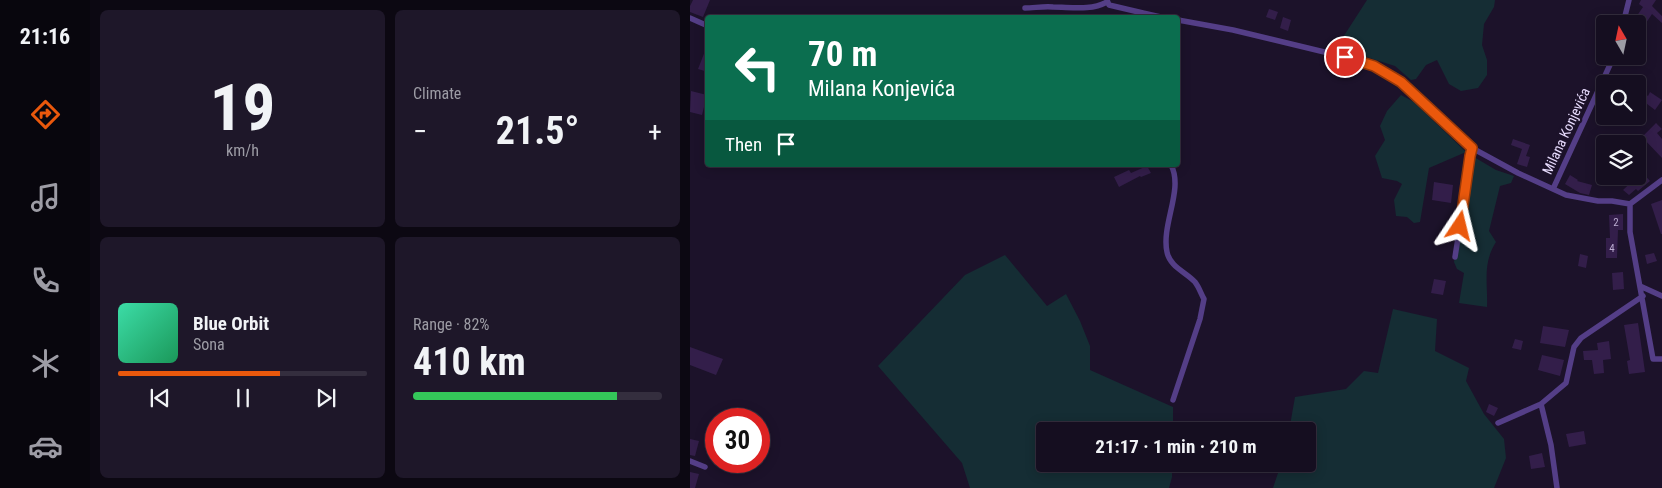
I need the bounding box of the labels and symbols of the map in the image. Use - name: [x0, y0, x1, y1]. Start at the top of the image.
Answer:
- north arrow: [1596, 15, 1646, 65]
- pin: [1324, 36, 1366, 78]
- street label: Milana Konjevića: [1539, 85, 1593, 177]
- position arrow: [1433, 199, 1485, 251]
- house number: 2: [1613, 216, 1619, 229]
- house number: 4: [1609, 242, 1615, 255]
- speed limit sign: 30: [705, 408, 770, 473]

